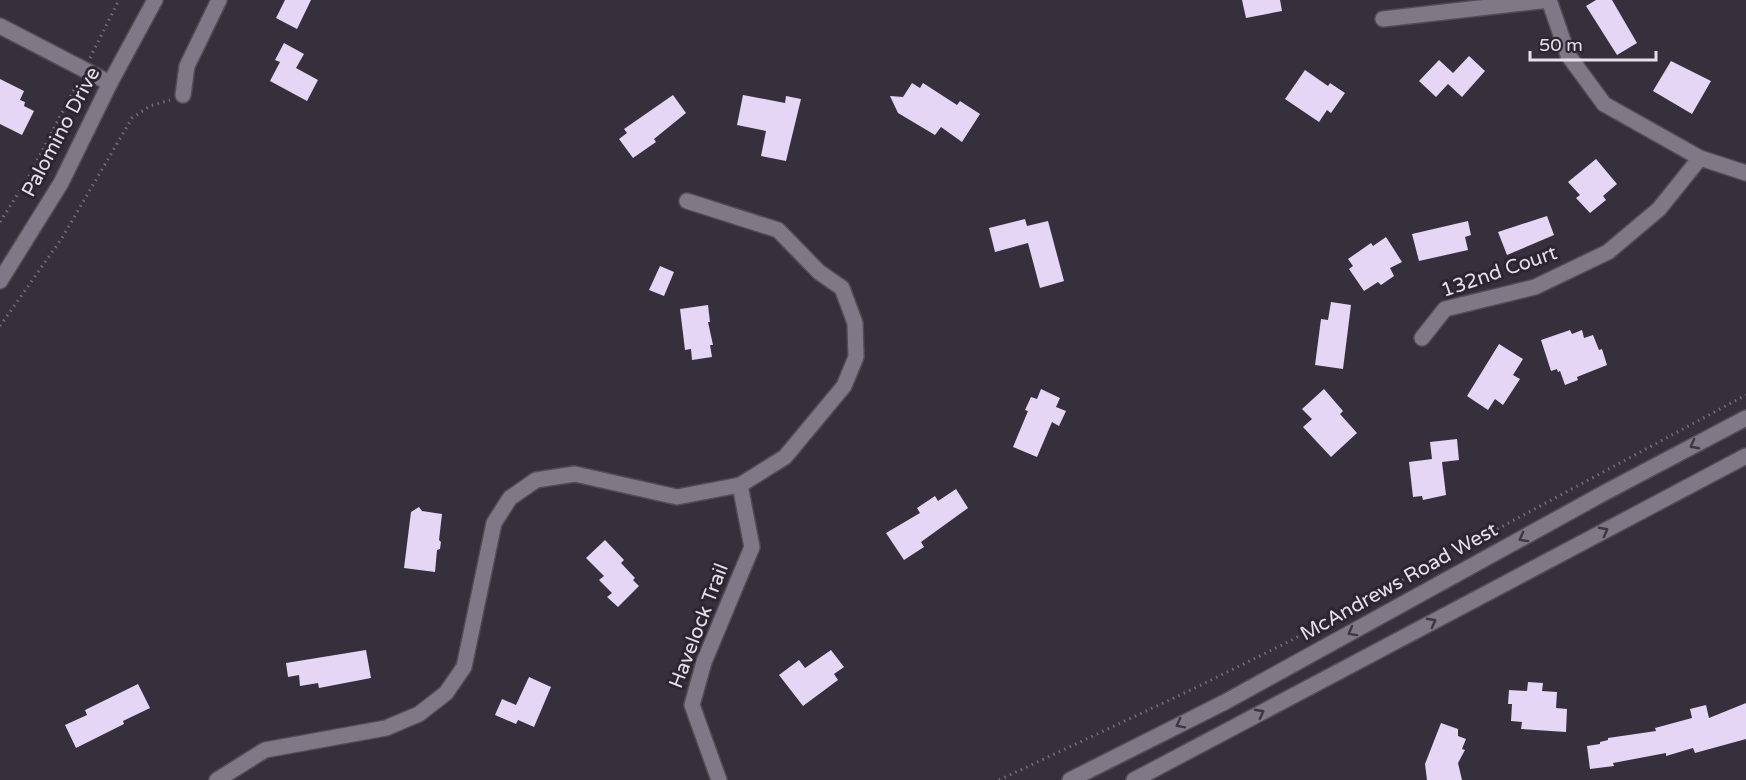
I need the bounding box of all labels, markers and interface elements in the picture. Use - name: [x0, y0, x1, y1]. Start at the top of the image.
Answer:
- scale bar: [1530, 24, 1656, 62]
- text: 50 m: [1539, 34, 1583, 56]
- street label: Palomino Drive: [17, 63, 105, 201]
- street label: 132nd Court: [1438, 241, 1560, 303]
- one-way arrow: [1690, 438, 1701, 449]
- street label: McAndrews Road West: [1296, 518, 1502, 646]
- one-way arrow: [1598, 527, 1609, 538]
- one-way arrow: [1519, 531, 1529, 542]
- street label: Havelock Trail: [664, 560, 734, 692]
- one-way arrow: [1426, 618, 1437, 630]
- one-way arrow: [1348, 625, 1358, 636]
- one-way arrow: [1253, 709, 1264, 721]
- one-way arrow: [1176, 717, 1187, 728]

